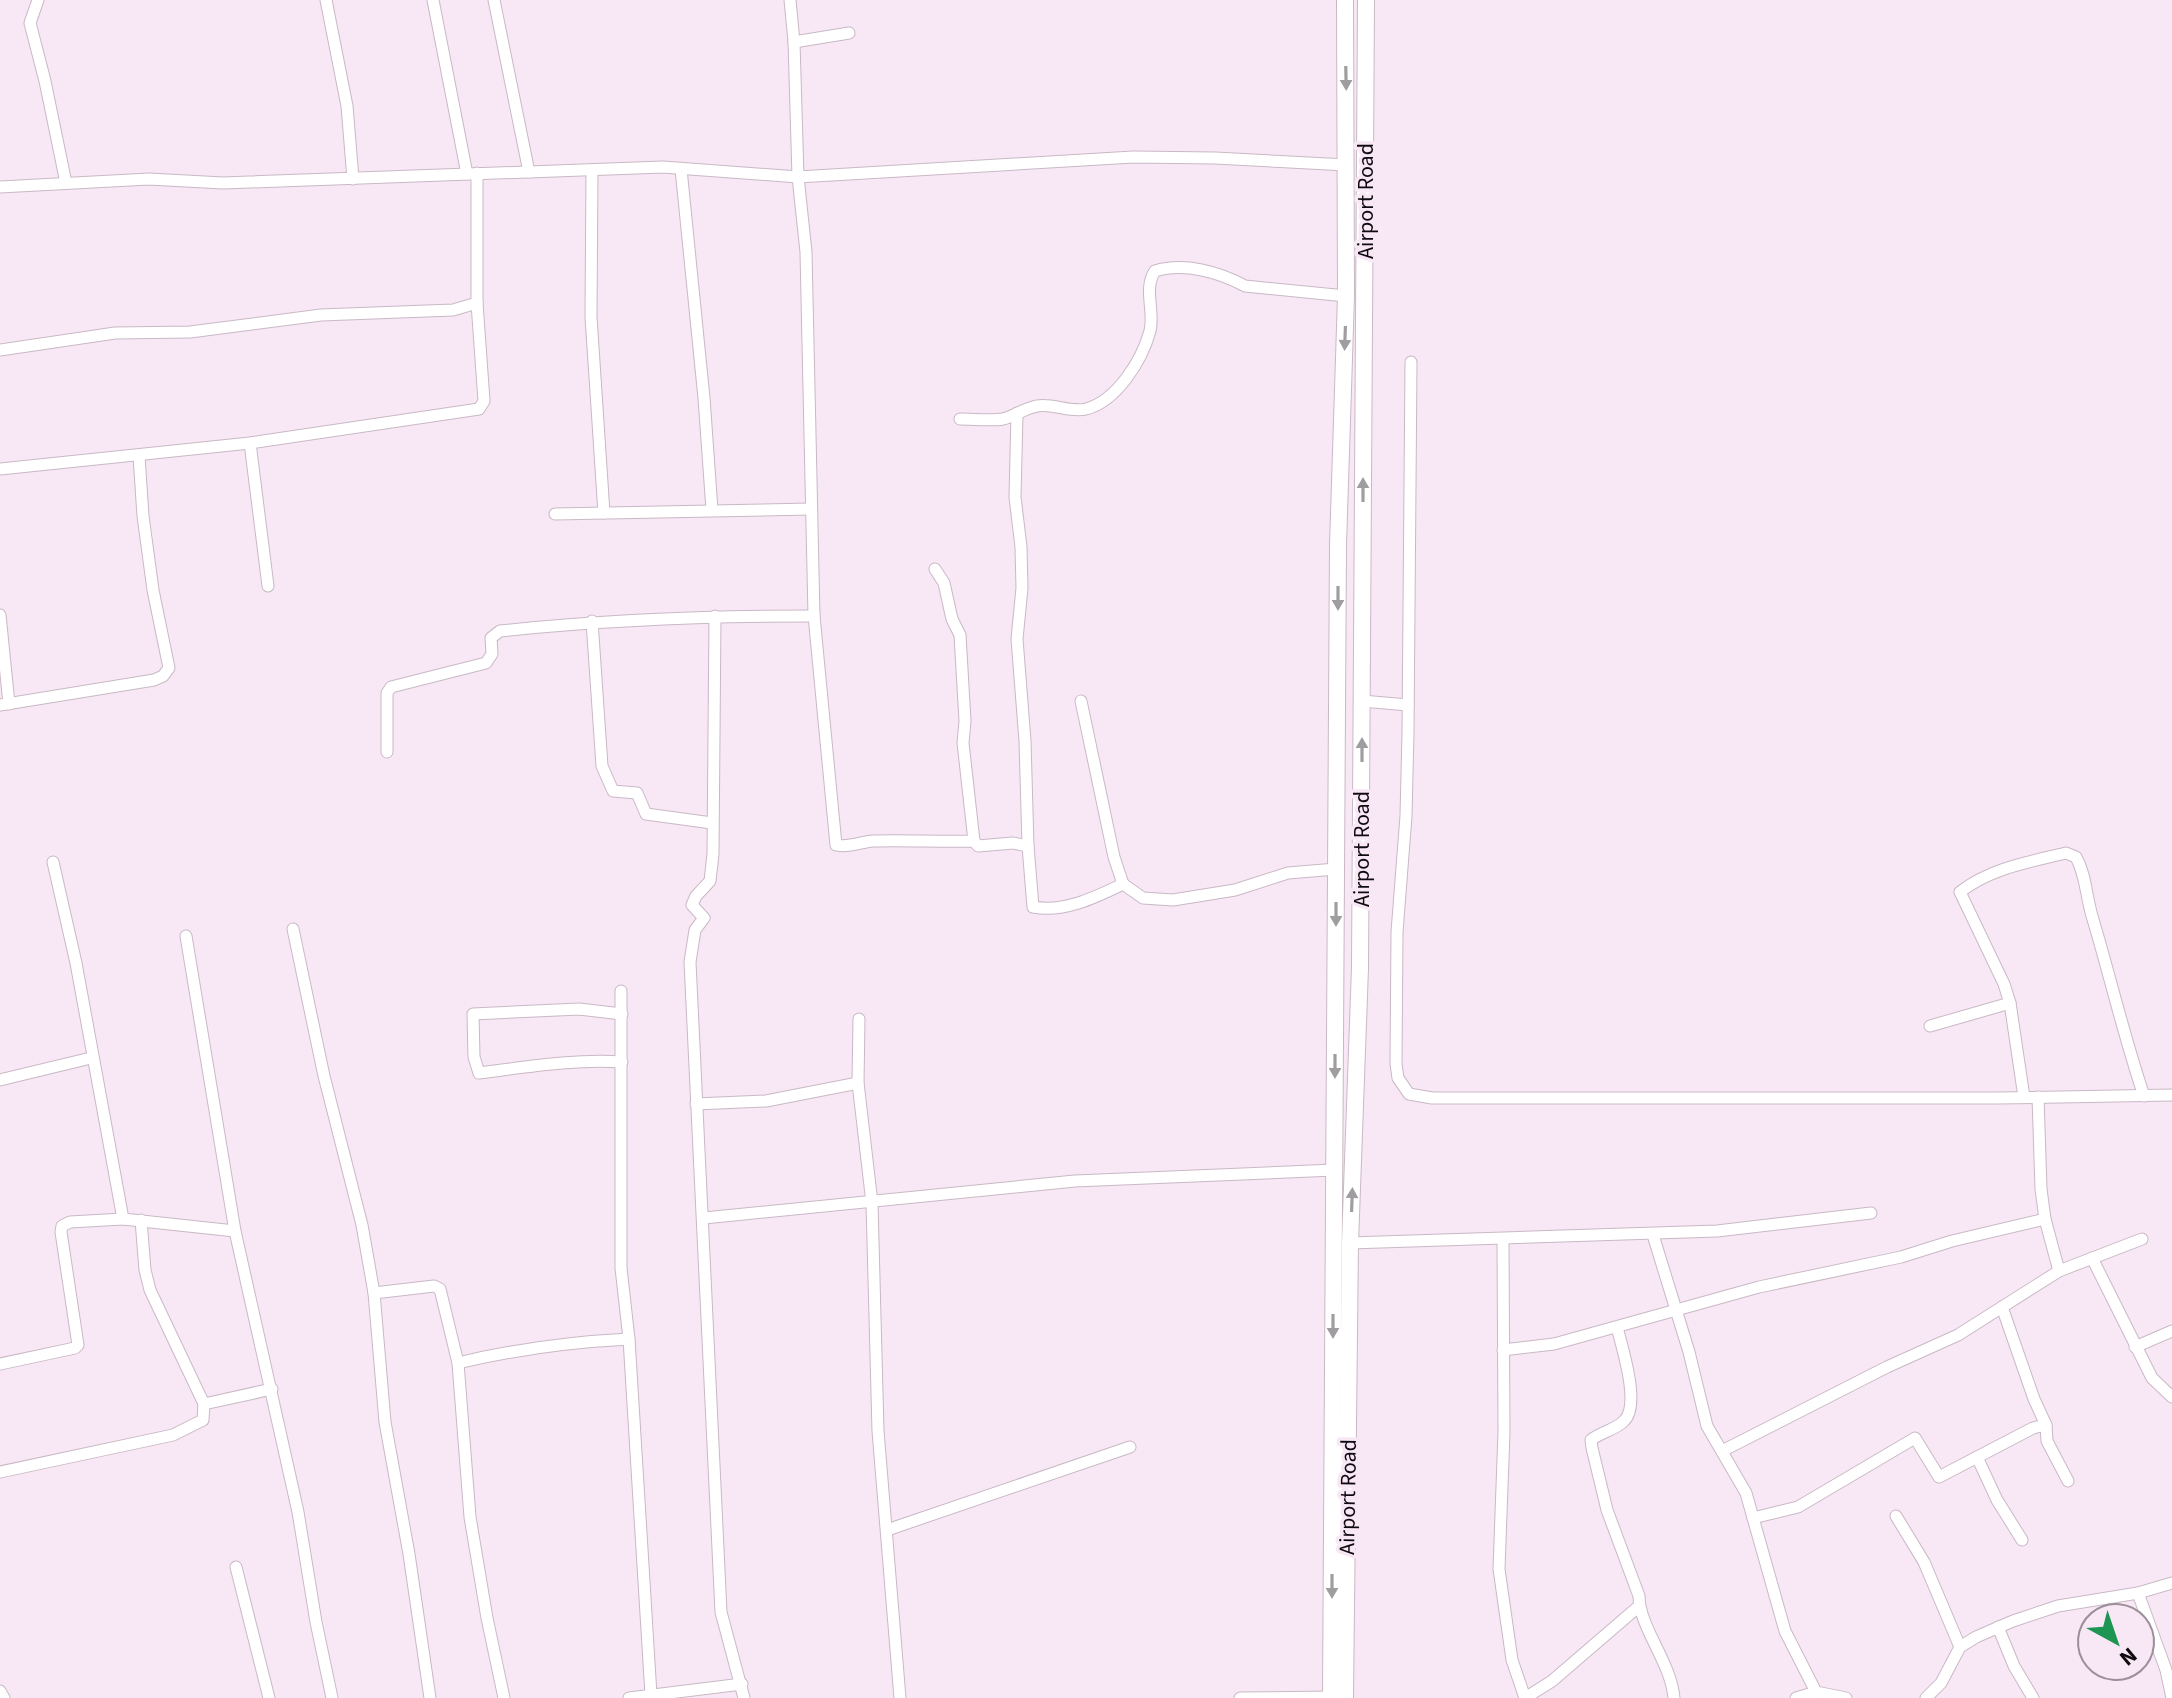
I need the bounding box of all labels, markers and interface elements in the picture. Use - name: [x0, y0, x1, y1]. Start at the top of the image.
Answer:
- one-way arrow: [1340, 66, 1352, 91]
- street label: Airport Road: [1350, 143, 1382, 259]
- one-way arrow: [1338, 326, 1351, 351]
- one-way arrow: [1357, 477, 1369, 502]
- one-way arrow: [1332, 586, 1344, 611]
- one-way arrow: [1356, 737, 1368, 762]
- street label: Airport Road: [1346, 791, 1378, 907]
- one-way arrow: [1330, 902, 1342, 927]
- one-way arrow: [1329, 1054, 1341, 1079]
- one-way arrow: [1345, 1187, 1358, 1212]
- one-way arrow: [1327, 1314, 1339, 1339]
- street label: Airport Road: [1331, 1439, 1365, 1555]
- one-way arrow: [1325, 1574, 1338, 1599]
- north arrow: [2076, 1602, 2156, 1682]
- text: N: [2112, 1640, 2144, 1674]

